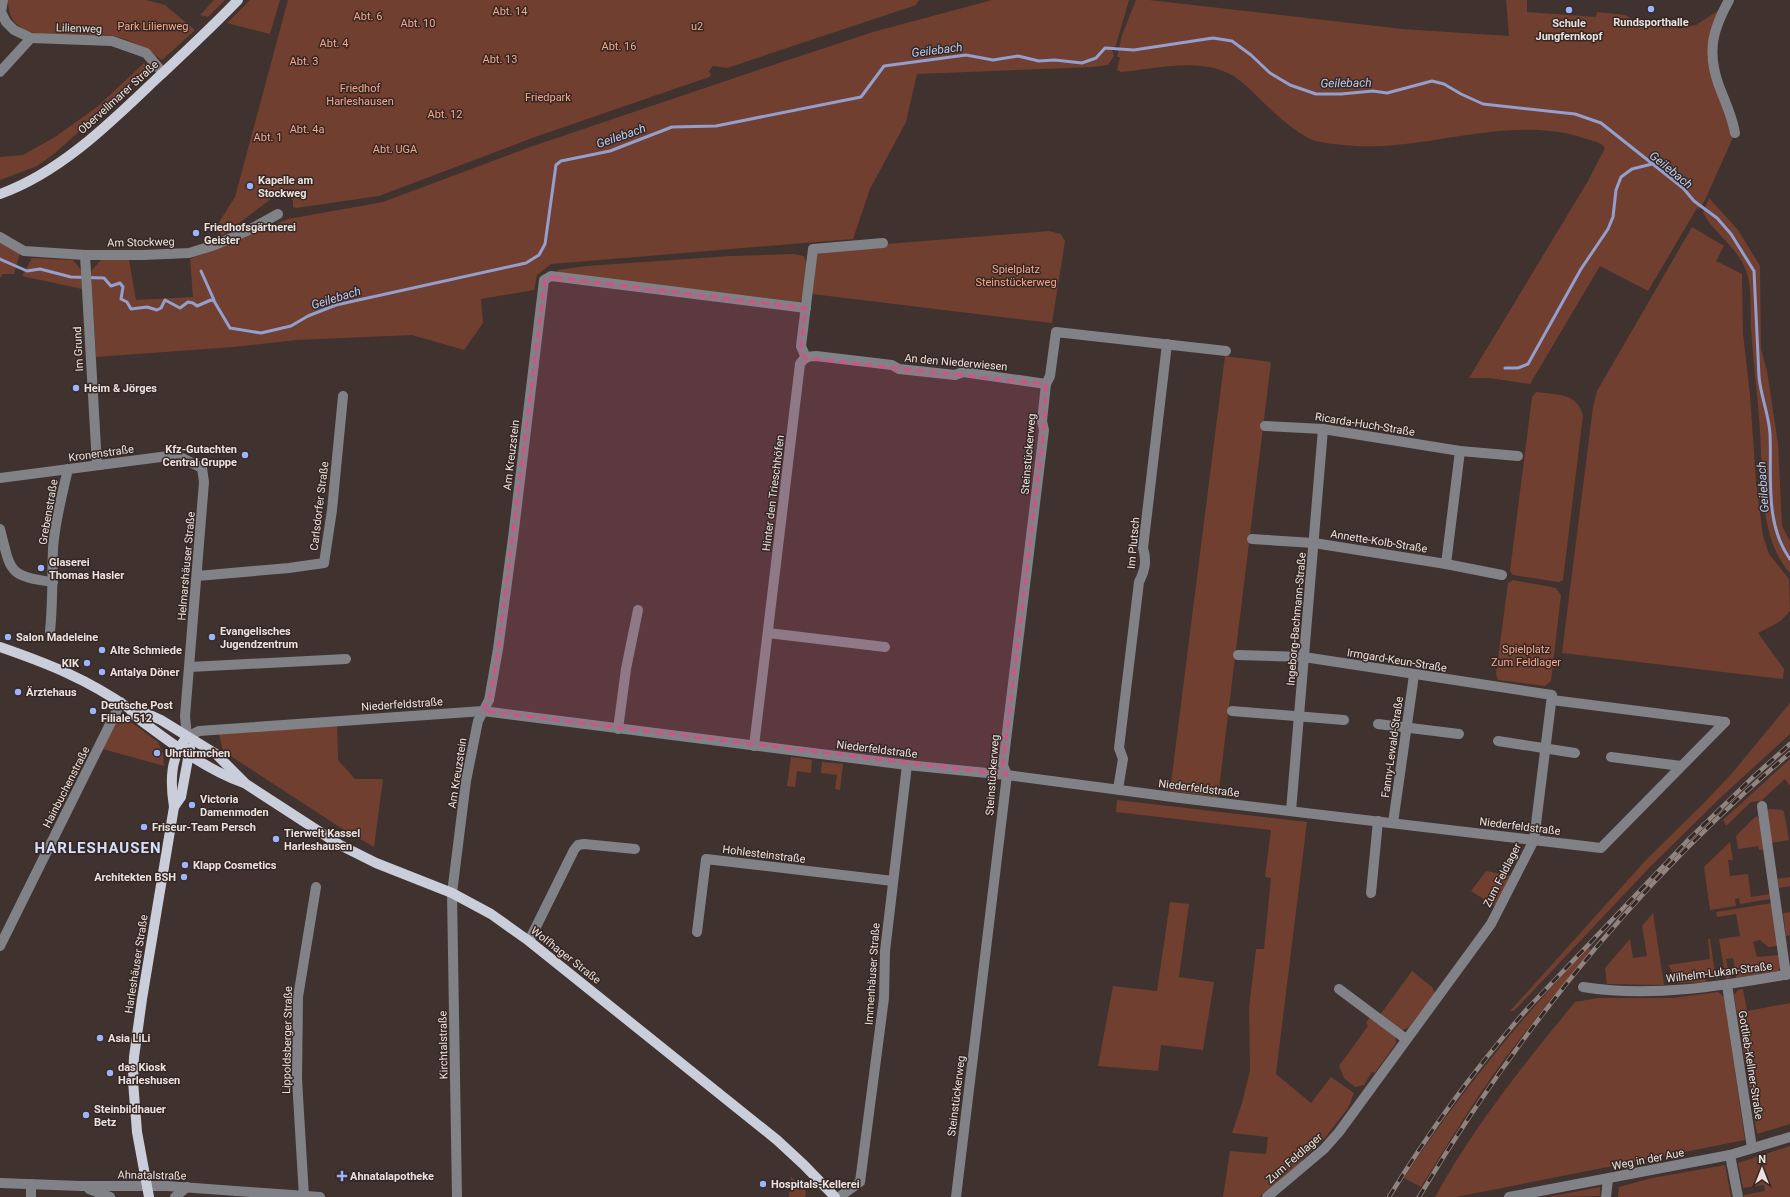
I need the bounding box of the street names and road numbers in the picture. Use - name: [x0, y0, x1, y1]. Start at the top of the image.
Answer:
- street label: Lilienweg: [56, 21, 102, 36]
- street label: Obervellmarer Straße: [76, 58, 161, 137]
- street label: Am Stockweg: [107, 235, 175, 250]
- street label: Im Grund: [71, 326, 86, 372]
- street label: An den Niederwiesen: [904, 352, 1008, 373]
- street label: Ricarda-Huch-Straße: [1314, 410, 1416, 439]
- street label: Steinstückerweg: [1018, 413, 1039, 495]
- street label: Am Kreuzstein: [501, 419, 522, 491]
- street label: Hinter den Trieschhöfen: [760, 434, 787, 552]
- street label: Kronenstraße: [68, 442, 135, 465]
- street label: Carlsdorfer Straße: [308, 461, 331, 551]
- street label: Grebenstraße: [36, 478, 61, 546]
- street label: Helmarshäuser Straße: [175, 511, 198, 621]
- street label: Im Plutsch: [1125, 517, 1142, 570]
- street label: Annette-Kolb-Straße: [1329, 527, 1429, 556]
- street label: Ingeborg-Bachmann-Straße: [1284, 552, 1309, 686]
- street label: Irmgard-Keun-Straße: [1346, 646, 1448, 675]
- street label: Niederfeldstraße: [361, 695, 443, 714]
- street label: Fanny-Lewald-Straße: [1379, 695, 1406, 799]
- street label: Steinstückerweg: [983, 734, 1002, 816]
- street label: Am Kreuzstein: [445, 737, 469, 809]
- street label: Niederfeldstraße: [836, 738, 918, 761]
- street label: Hainbuchenstraße: [40, 744, 93, 830]
- street label: Niederfeldstraße: [1158, 777, 1240, 800]
- street label: Niederfeldstraße: [1479, 815, 1561, 838]
- street label: Zum Feldlager: [1481, 841, 1524, 909]
- street label: Hohlesteinstraße: [722, 843, 806, 866]
- street label: Harleshäuser Straße: [122, 914, 151, 1014]
- street label: Immenhäuser Straße: [862, 922, 883, 1025]
- street label: Wolfhager Straße: [528, 924, 603, 987]
- street label: Wilhelm-Lukan-Straße: [1665, 960, 1773, 985]
- street label: Lippoldsberger Straße: [280, 986, 295, 1094]
- street label: Gottlieb-Kellner-Straße: [1735, 1010, 1766, 1121]
- street label: Kirchtalstraße: [436, 1011, 451, 1079]
- street label: Steinstückerweg: [945, 1055, 968, 1137]
- street label: Zum Feldlager: [1264, 1130, 1325, 1186]
- street label: Weg in der Aue: [1611, 1146, 1685, 1173]
- street label: Ahnatalstraße: [118, 1168, 187, 1183]

